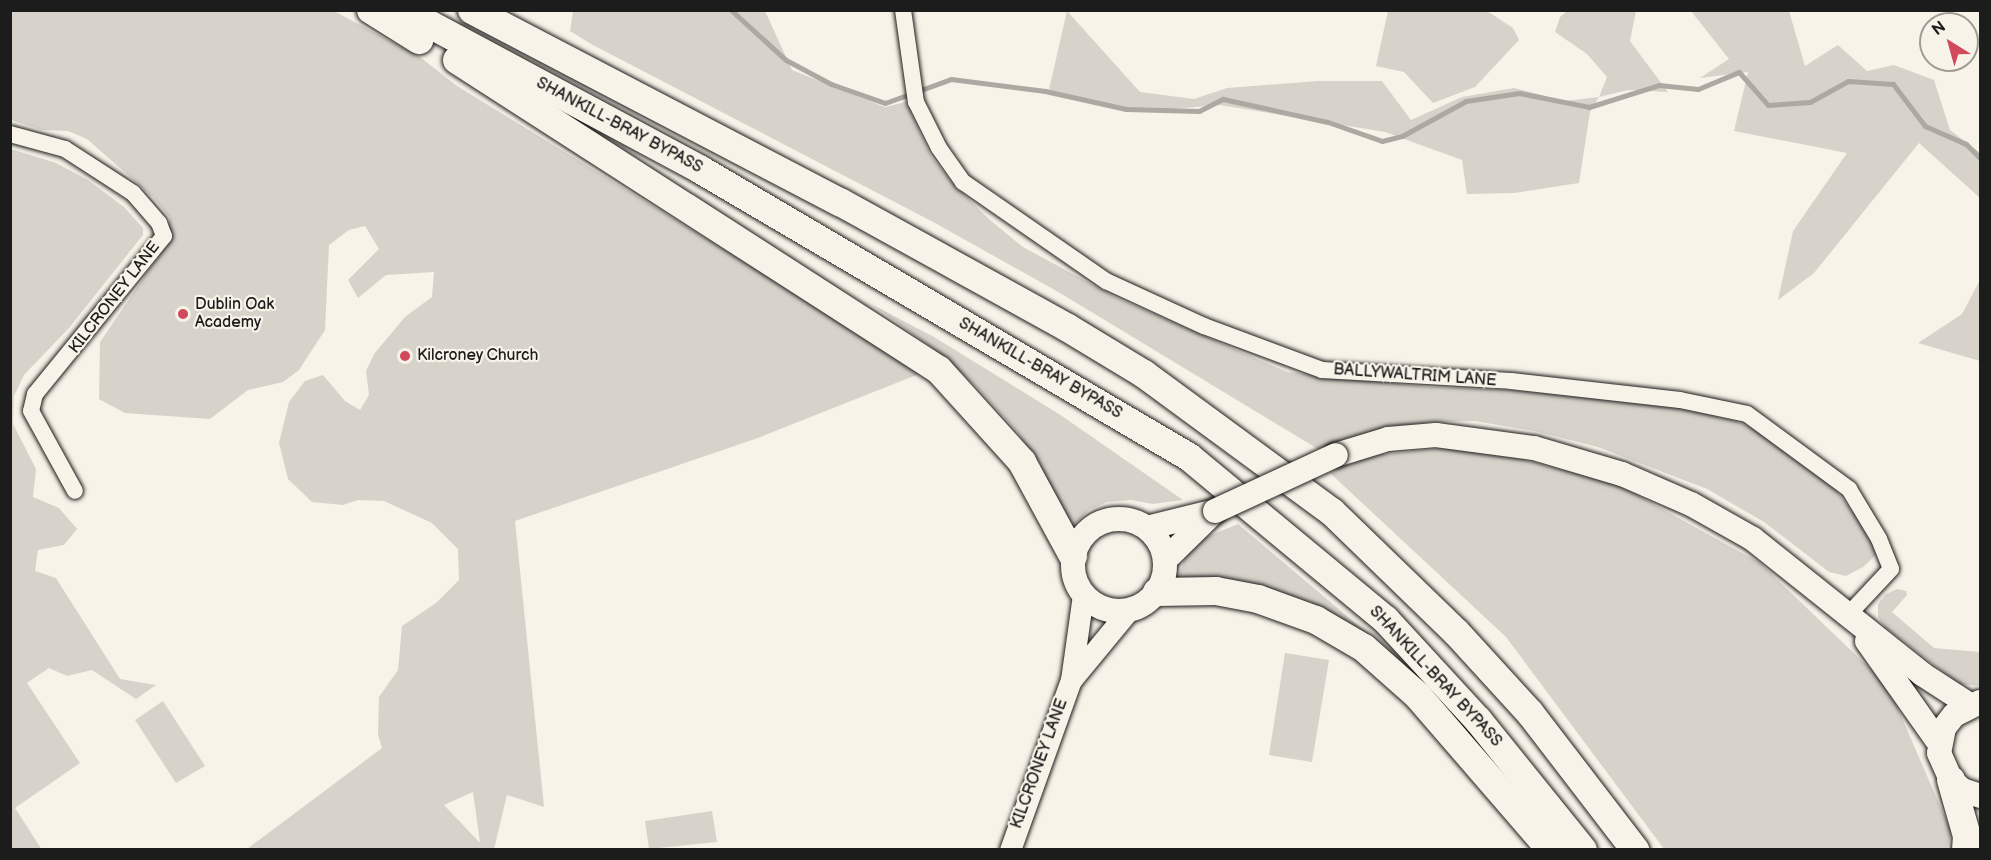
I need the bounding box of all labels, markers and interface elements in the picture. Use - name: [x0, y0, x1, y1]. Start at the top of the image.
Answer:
- north arrow: [1919, 12, 1979, 72]
- text: N: [1929, 18, 1950, 40]
- street label: SHANKILL-BRAY BYPASS: [533, 74, 705, 178]
- street label: KILCRONEY LANE: [65, 238, 165, 358]
- place label: Dublin Oak Academy: [195, 295, 274, 333]
- marker: Dublin Oak Academy: [176, 307, 190, 321]
- street label: SHANKILL-BRAY BYPASS: [955, 314, 1125, 424]
- place label: Kilcroney Church: [417, 346, 539, 366]
- marker: Kilcroney Church: [398, 349, 412, 363]
- street label: BALLYWALTRIM LANE: [1333, 361, 1497, 391]
- street label: SHANKILL-BRAY BYPASS: [1365, 603, 1505, 751]
- street label: KILCRONEY LANE: [1008, 696, 1072, 832]

